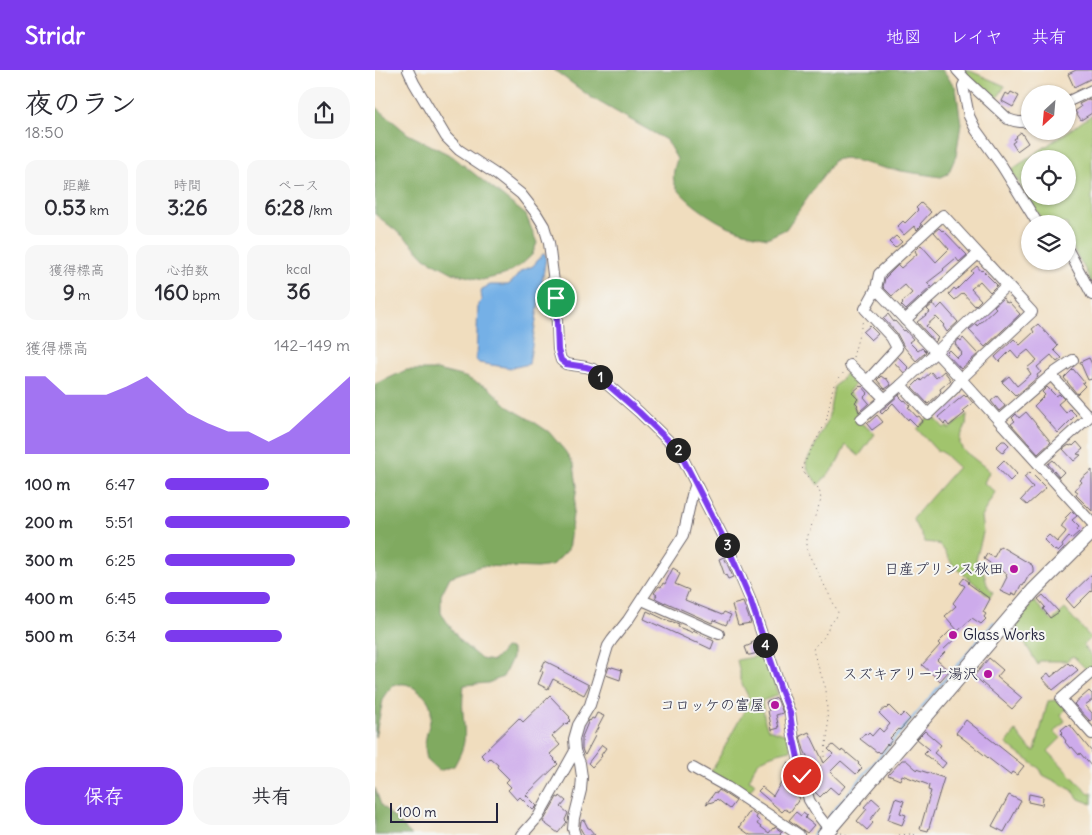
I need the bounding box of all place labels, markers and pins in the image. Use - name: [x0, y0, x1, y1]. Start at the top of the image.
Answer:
- pin: [535, 277, 577, 319]
- pin: 1: [587, 364, 613, 390]
- pin: 2: [665, 438, 691, 462]
- pin: 3: [715, 532, 739, 558]
- place label: 日産プリンス秋田: [884, 559, 1004, 578]
- marker: 日産プリンス秋田: [1008, 563, 1020, 575]
- place label: Glass Works: [963, 625, 1045, 644]
- marker: Glass Works: [947, 629, 959, 641]
- pin: 4: [753, 632, 777, 658]
- place label: スズキアリーナ湯沢: [842, 664, 978, 683]
- marker: スズキアリーナ湯沢: [982, 668, 994, 680]
- place label: コロッケの富屋: [660, 695, 765, 714]
- marker: コロッケの富屋: [769, 699, 781, 711]
- pin: [781, 755, 823, 797]

